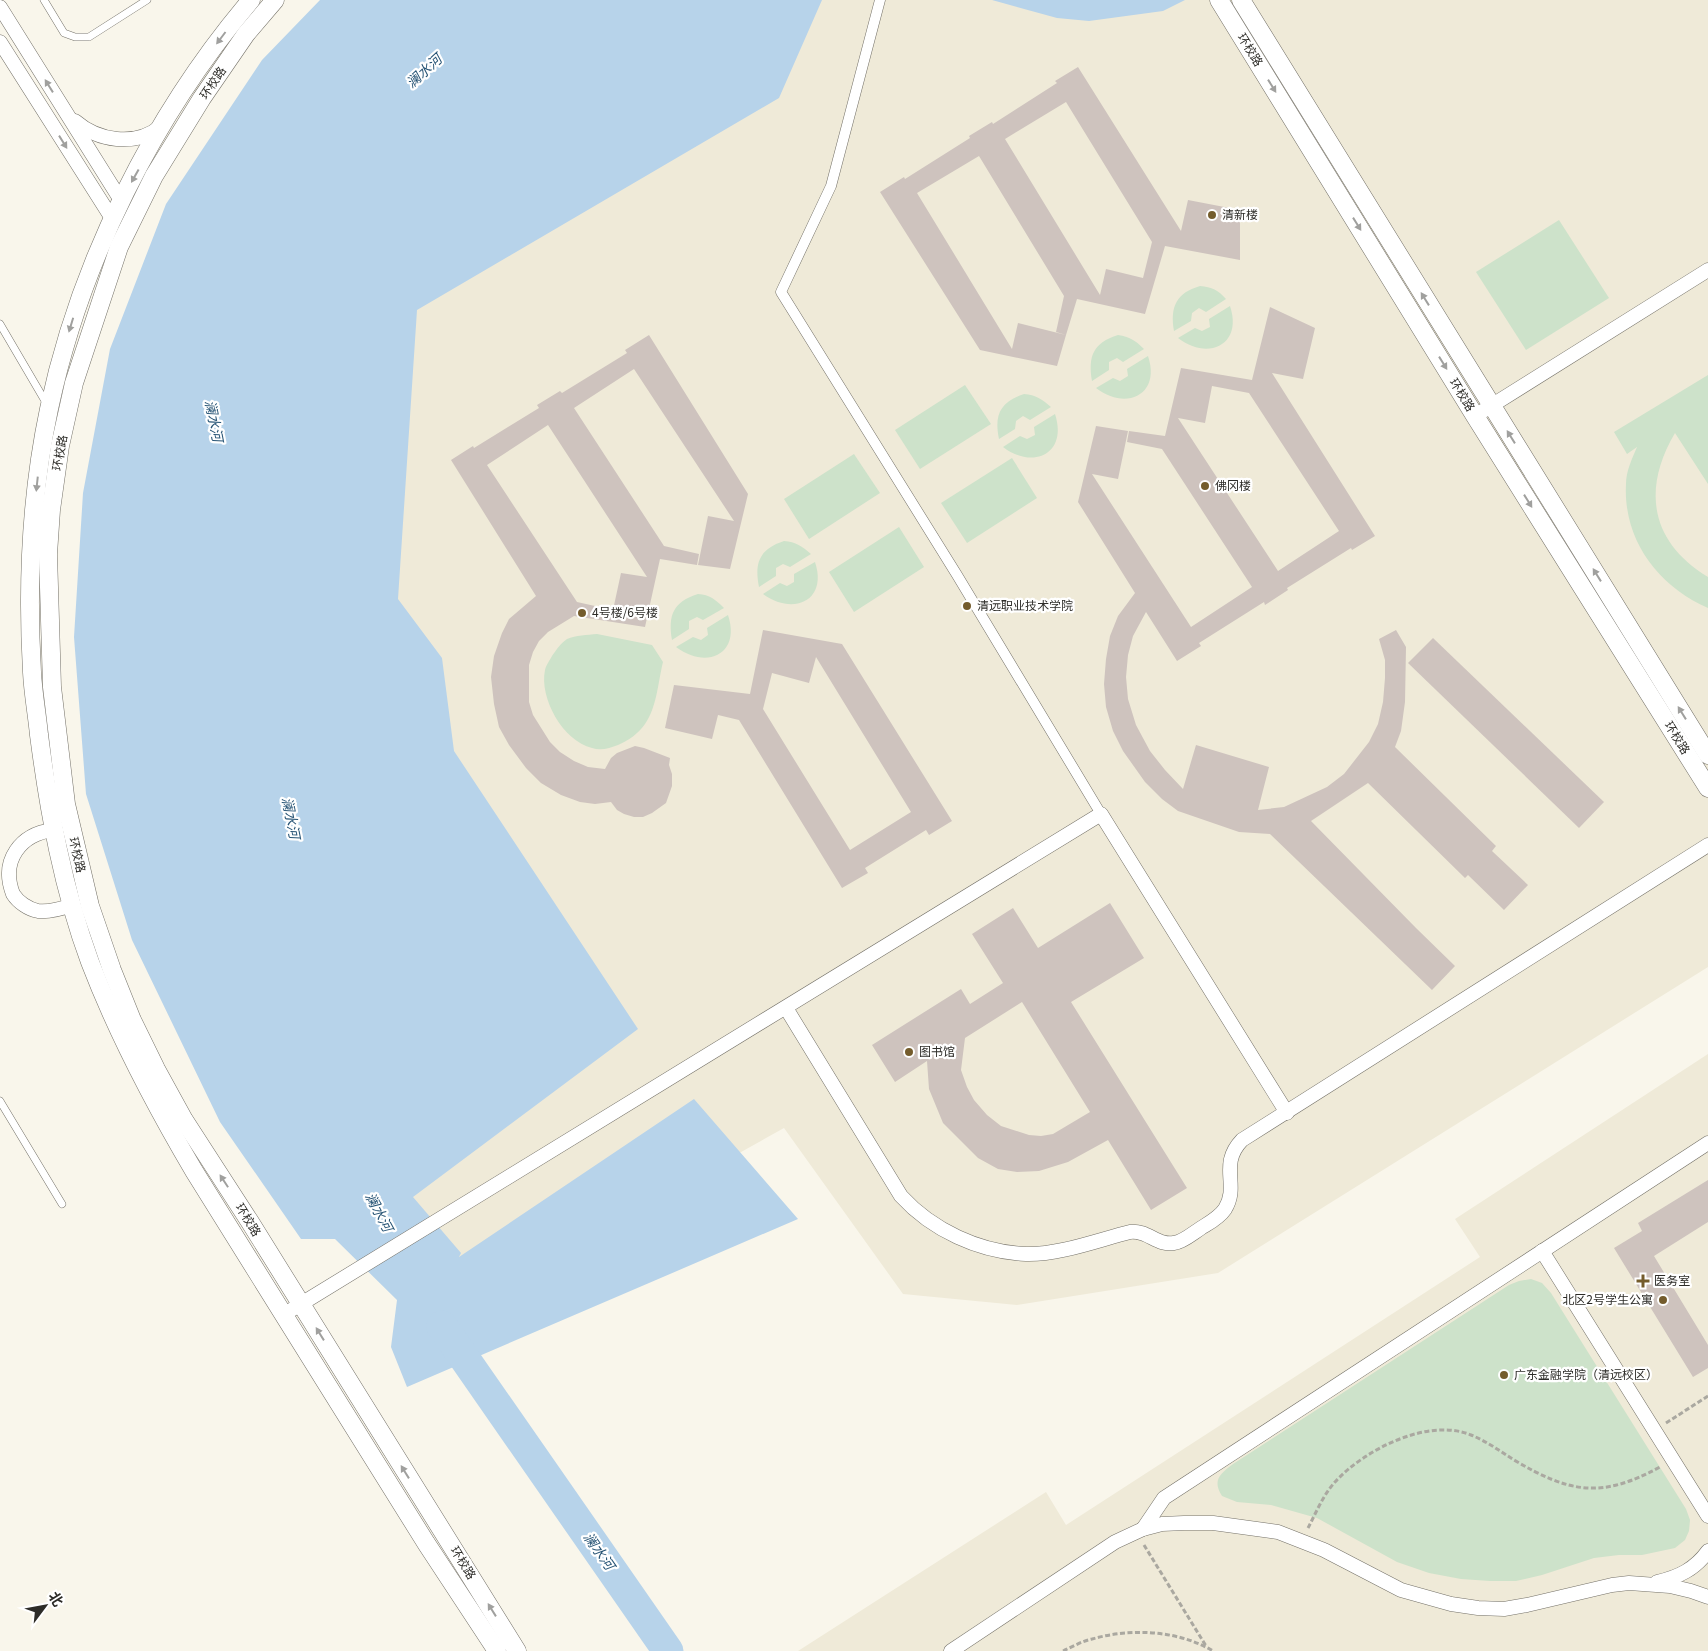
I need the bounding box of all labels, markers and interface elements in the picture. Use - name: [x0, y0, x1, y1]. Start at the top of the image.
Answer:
- street label: 环校路: [1235, 29, 1268, 69]
- one-way arrow: [216, 31, 226, 45]
- water label: 澜水河: [401, 47, 448, 92]
- street label: 环校路: [195, 62, 229, 102]
- one-way arrow: [45, 80, 54, 93]
- one-way arrow: [1267, 80, 1277, 93]
- one-way arrow: [59, 136, 68, 149]
- one-way arrow: [130, 169, 139, 182]
- place label: 清新楼: [1222, 205, 1258, 222]
- marker: 清新楼: [1206, 209, 1218, 221]
- one-way arrow: [1353, 218, 1362, 231]
- one-way arrow: [1421, 292, 1430, 305]
- one-way arrow: [67, 318, 75, 333]
- one-way arrow: [1438, 356, 1447, 369]
- street label: 环校路: [1447, 374, 1480, 414]
- water label: 澜水河: [201, 398, 229, 446]
- one-way arrow: [1506, 431, 1515, 444]
- street label: 环校路: [47, 434, 70, 472]
- one-way arrow: [33, 476, 41, 492]
- place label: 佛冈楼: [1215, 476, 1251, 493]
- marker: 佛冈楼: [1199, 480, 1211, 492]
- one-way arrow: [1524, 494, 1533, 507]
- one-way arrow: [1592, 569, 1601, 582]
- place label: 清远职业技术学院: [977, 596, 1073, 613]
- marker: 清远职业技术学院: [961, 600, 973, 612]
- place label: 4号楼/6号楼: [592, 603, 658, 620]
- marker: 4号楼/6号楼: [576, 607, 588, 619]
- one-way arrow: [1678, 707, 1687, 720]
- street label: 环校路: [1662, 717, 1695, 757]
- water label: 澜水河: [278, 795, 306, 843]
- street label: 环校路: [66, 835, 91, 874]
- place label: 图书馆: [919, 1042, 955, 1059]
- marker: 图书馆: [903, 1046, 915, 1058]
- one-way arrow: [219, 1175, 229, 1188]
- water label: 澜水河: [361, 1188, 400, 1237]
- street label: 环校路: [233, 1199, 266, 1239]
- place label: 医务室: [1654, 1271, 1690, 1288]
- marker: 医务室: [1636, 1274, 1650, 1288]
- place label: 北区2号学生公寓: [1562, 1290, 1653, 1307]
- marker: 北区2号学生公寓: [1657, 1294, 1669, 1306]
- one-way arrow: [315, 1327, 324, 1340]
- place label: 广东金融学院（清远校区）: [1514, 1365, 1658, 1382]
- marker: 广东金融学院（清远校区）: [1498, 1369, 1510, 1381]
- one-way arrow: [401, 1465, 410, 1478]
- water label: 澜水河: [580, 1527, 622, 1576]
- street label: 环校路: [448, 1542, 481, 1582]
- north arrow: [20, 1581, 70, 1631]
- text: 北: [45, 1587, 69, 1610]
- one-way arrow: [487, 1603, 496, 1616]

